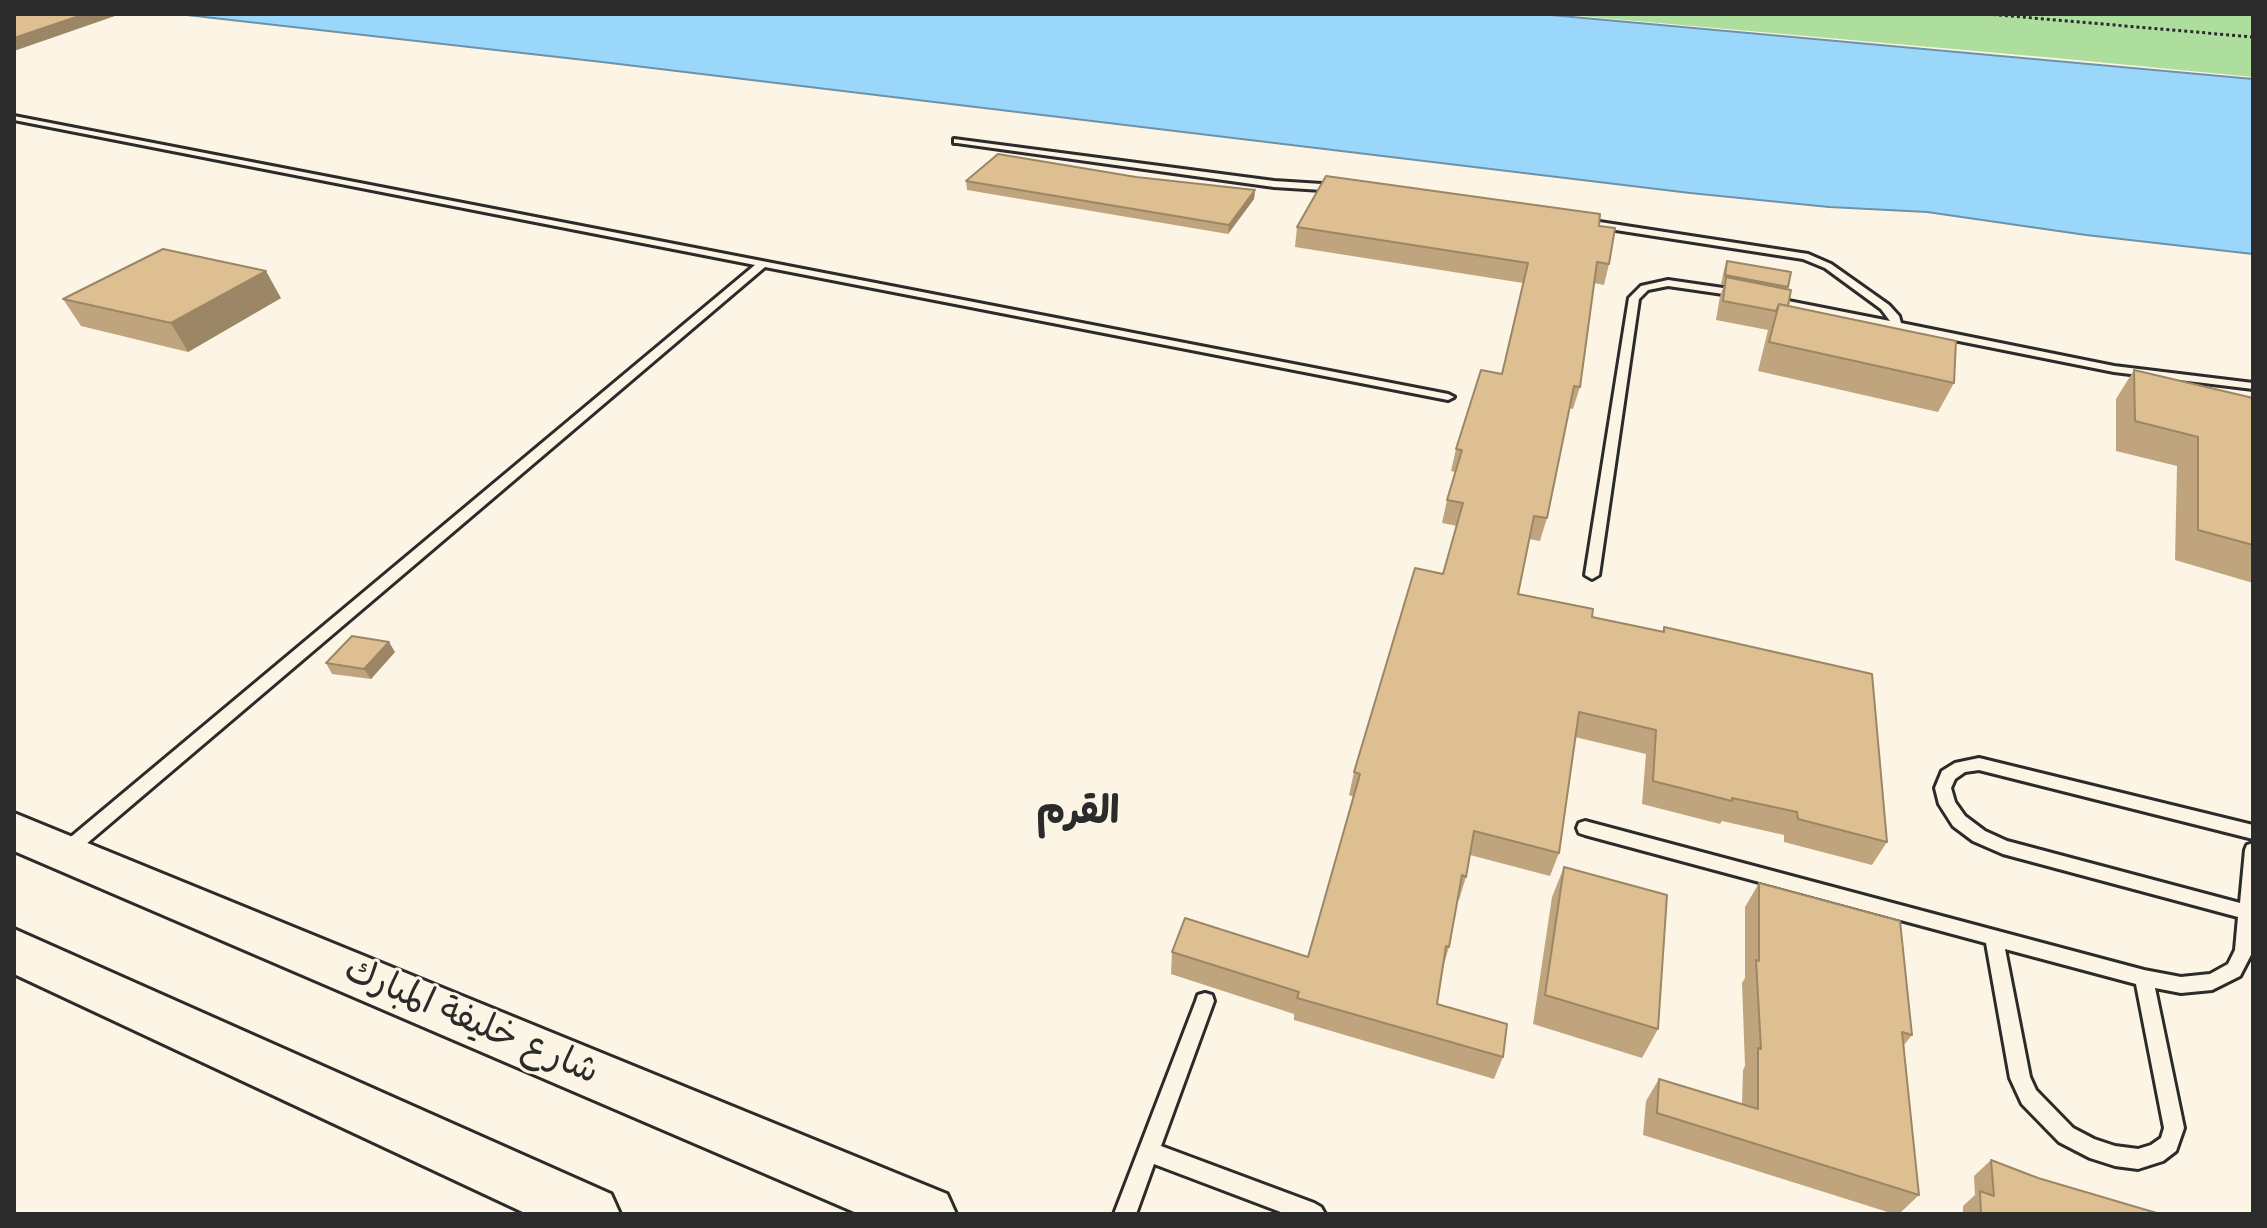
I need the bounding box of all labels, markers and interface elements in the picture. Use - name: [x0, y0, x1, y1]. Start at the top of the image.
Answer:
- district label: القرم: [1036, 790, 1120, 836]
- street label: شارع خليفة المبارك: [338, 949, 604, 1095]

